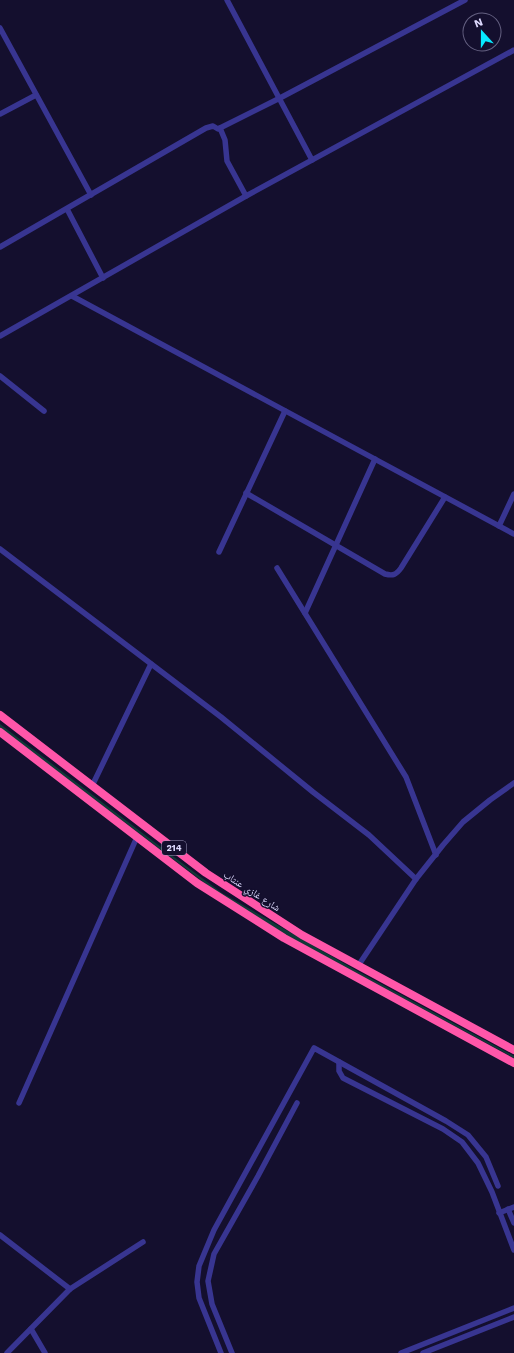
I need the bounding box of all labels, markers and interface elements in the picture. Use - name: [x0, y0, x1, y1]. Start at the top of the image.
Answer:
- north arrow: [462, 12, 502, 52]
- text: N: [472, 16, 485, 31]
- road number: 214: [162, 841, 186, 855]
- street label: شارع غازي عنتاب: [220, 869, 283, 916]

